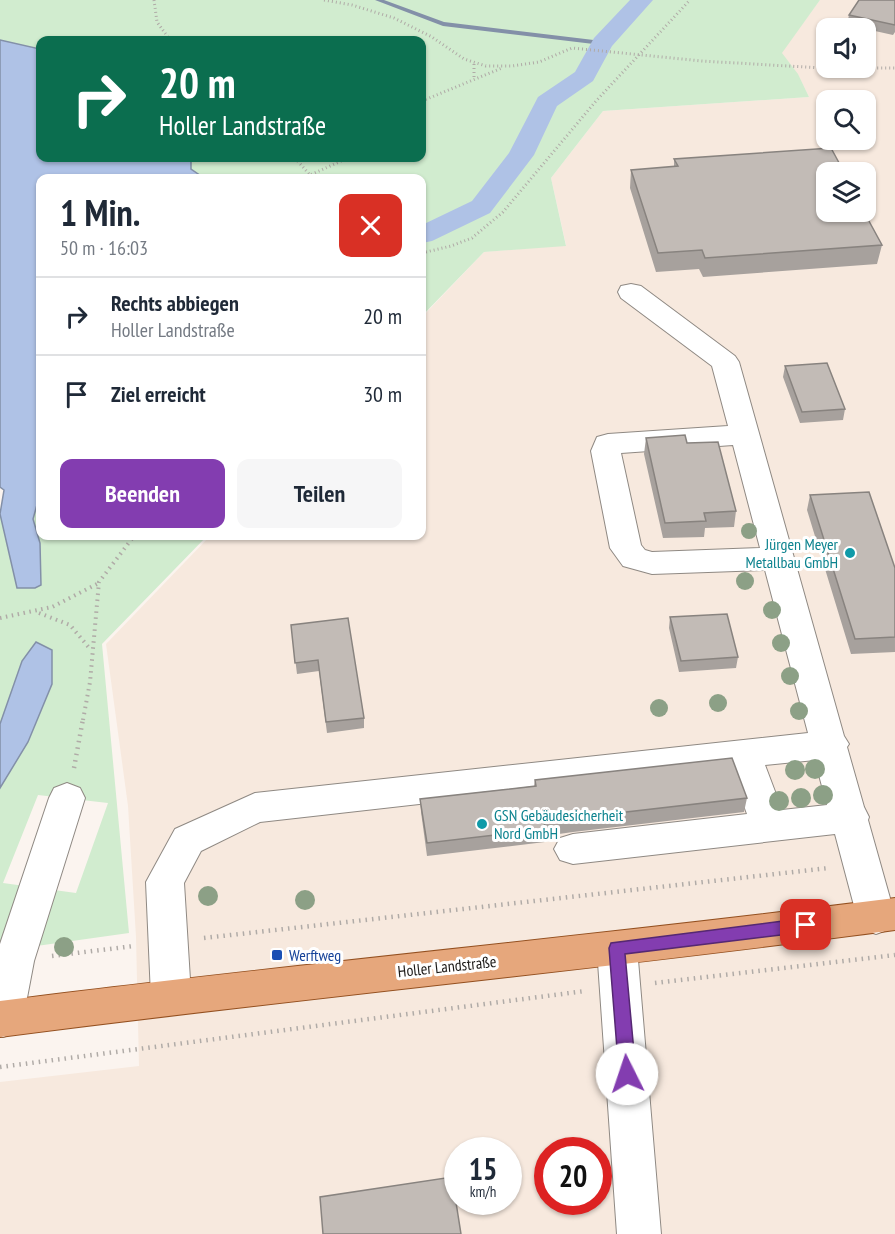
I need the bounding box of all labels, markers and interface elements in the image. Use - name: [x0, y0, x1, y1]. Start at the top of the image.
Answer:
- map controls: [816, 18, 876, 222]
- button: sound: [816, 18, 876, 78]
- text: 20 m: [159, 55, 236, 110]
- icon: right: [60, 60, 138, 138]
- button: search: [816, 90, 876, 150]
- text: Holler Landstraße: [159, 108, 326, 142]
- button: layers: [816, 162, 876, 222]
- text: 1 Min.: [60, 189, 140, 236]
- button: close: [339, 194, 402, 257]
- text: 50 m · 16:03: [60, 235, 148, 261]
- text: Rechts abbiegen: [111, 289, 239, 317]
- icon: right: [60, 300, 93, 333]
- text: 20 m: [363, 302, 402, 330]
- text: Holler Landstraße: [111, 317, 235, 343]
- icon: arrive: [60, 378, 93, 411]
- text: Ziel erreicht: [111, 380, 206, 408]
- text: 30 m: [363, 380, 402, 408]
- button: Beenden: [60, 459, 225, 528]
- button: Teilen: [237, 459, 402, 528]
- place label: Jürgen Meyer Metallbau GmbH: [745, 534, 839, 572]
- marker: Jürgen Meyer Metallbau GmbH: [843, 546, 857, 560]
- place label: GSN Gebäudesicherheit Nord GmbH: [494, 805, 624, 843]
- marker: GSN Gebäudesicherheit Nord GmbH: [475, 817, 489, 831]
- pin: [780, 899, 831, 950]
- icon: arrive: [789, 908, 822, 941]
- place label: Werftweg: [289, 945, 341, 965]
- marker: Werftweg: [270, 948, 284, 962]
- street label: Holler Landstraße: [397, 951, 497, 981]
- position arrow: [595, 1042, 659, 1106]
- speed limit sign: 20: [534, 1137, 612, 1215]
- text: 15: [469, 1149, 497, 1188]
- text: km/h: [470, 1182, 496, 1201]

